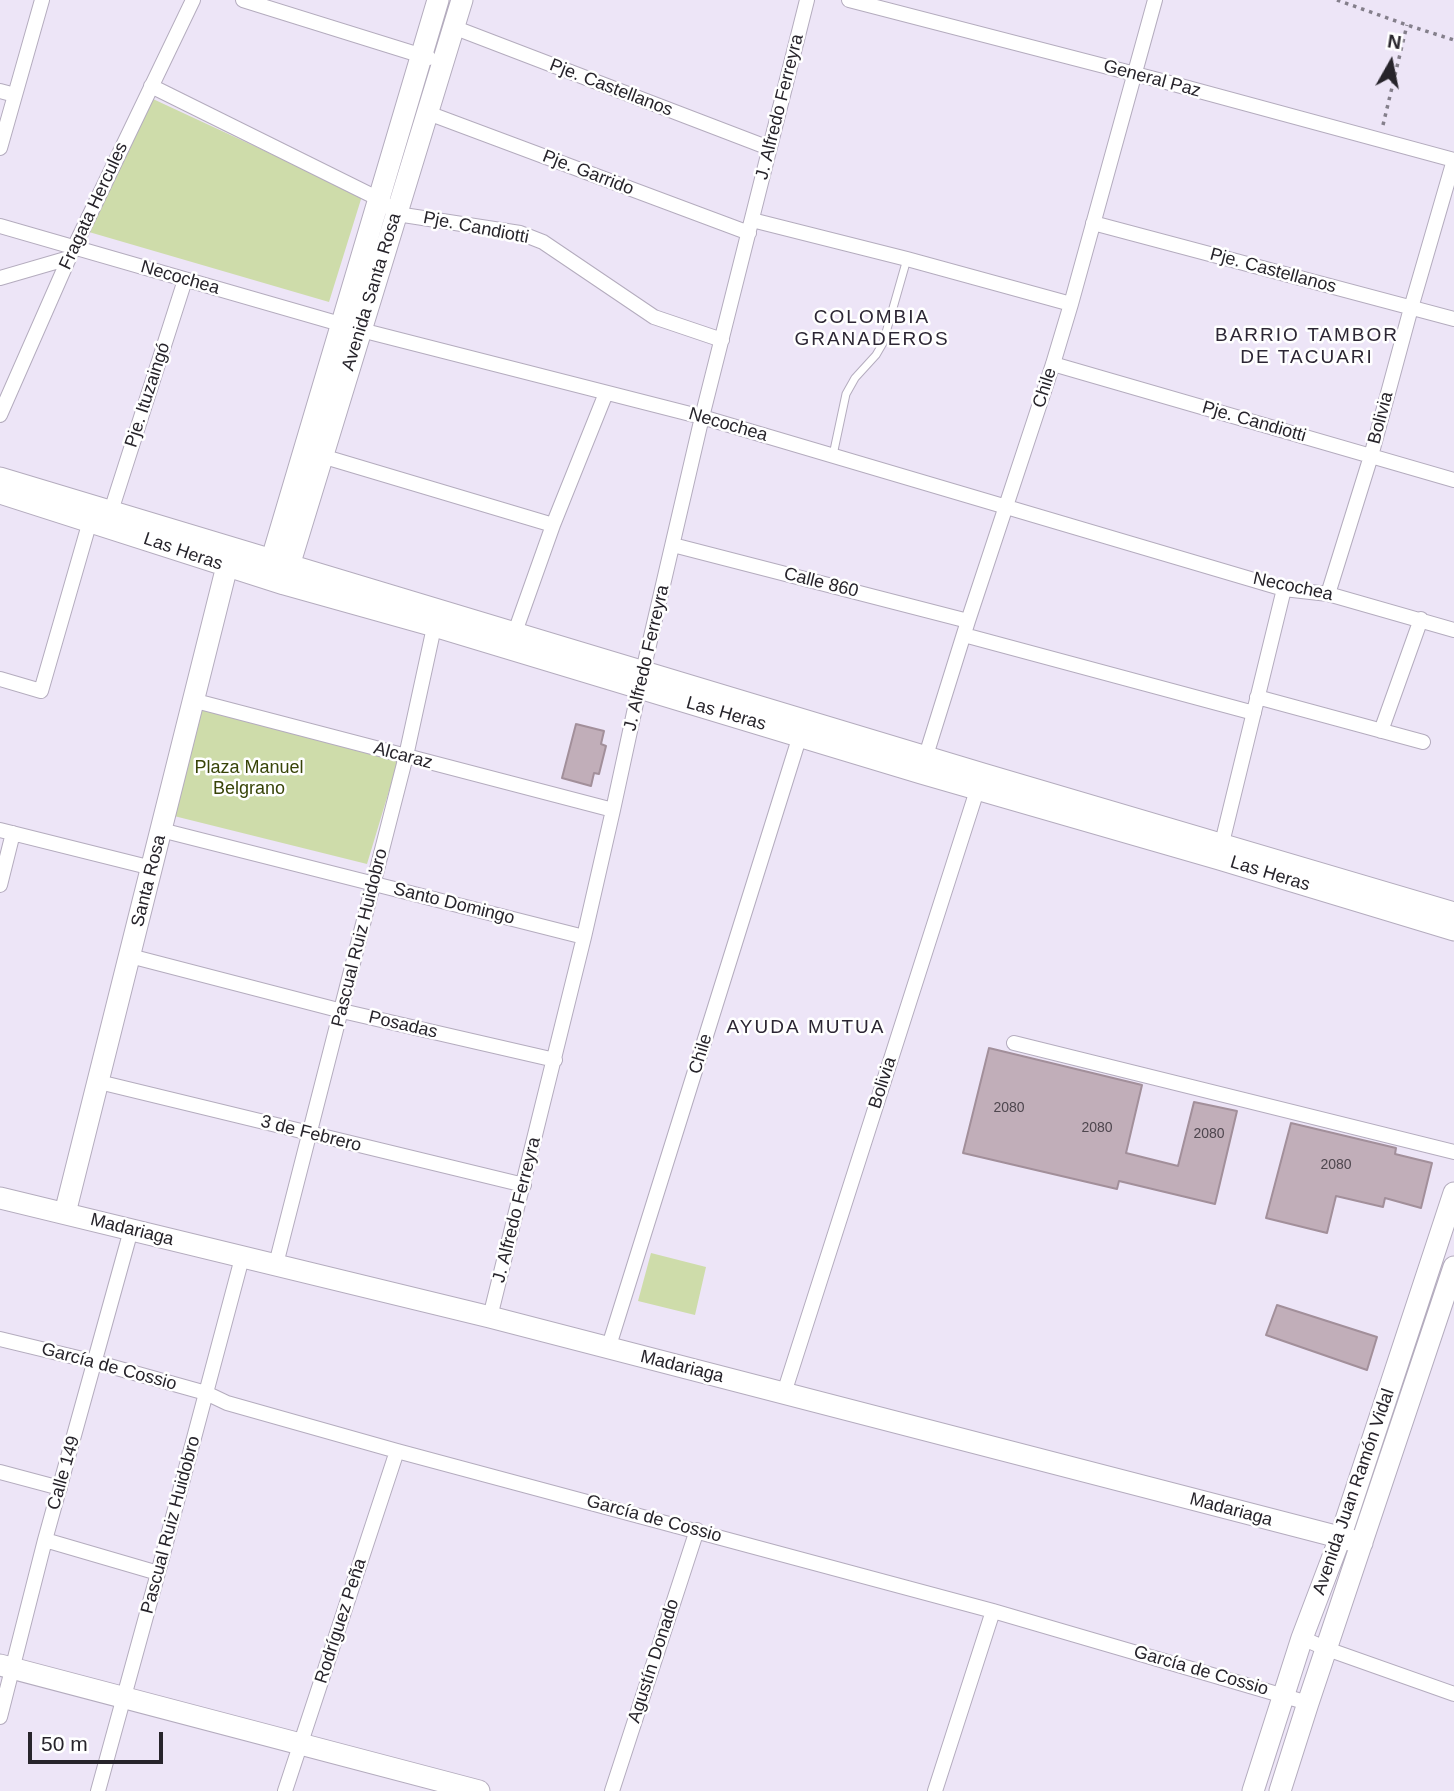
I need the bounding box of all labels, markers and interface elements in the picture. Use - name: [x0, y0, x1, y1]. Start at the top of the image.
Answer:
- north arrow: [1356, 28, 1426, 98]
- text: N: [1386, 30, 1403, 53]
- street label: J. Alfredo Ferreyra: [751, 32, 809, 182]
- street label: Pje. Castellanos: [546, 55, 676, 121]
- street label: General Paz: [1101, 56, 1203, 102]
- street label: Fragata Hercules: [55, 139, 133, 273]
- street label: Pje. Garrido: [539, 146, 637, 200]
- street label: Pje. Candiotti: [421, 207, 531, 249]
- street label: Avenida Santa Rosa: [338, 211, 406, 373]
- street label: Pje. Castellanos: [1207, 244, 1339, 298]
- street label: Necochea: [138, 256, 222, 300]
- district label: COLOMBIA GRANADEROS: [796, 307, 948, 351]
- district label: BARRIO TAMBOR DE TACUARI: [1217, 325, 1397, 369]
- street label: Pje. Ituzaingó: [121, 340, 175, 450]
- street label: Chile: [1028, 365, 1062, 411]
- street label: Bolivia: [1364, 390, 1398, 446]
- street label: Pje. Candiotti: [1200, 397, 1308, 447]
- street label: Necochea: [686, 403, 770, 447]
- street label: Las Heras: [141, 528, 225, 576]
- street label: Calle 860: [781, 563, 861, 603]
- street label: Necochea: [1251, 568, 1335, 606]
- street label: J. Alfredo Ferreyra: [620, 583, 674, 733]
- street label: Las Heras: [684, 692, 768, 736]
- street label: Alcaraz: [371, 738, 435, 774]
- park label: Plaza Manuel Belgrano: [194, 757, 304, 800]
- street label: Santa Rosa: [127, 833, 171, 929]
- street label: Pascual Ruiz Huidobro: [327, 847, 393, 1029]
- street label: Las Heras: [1228, 852, 1312, 896]
- street label: Santo Domingo: [391, 879, 517, 929]
- street label: Posadas: [366, 1007, 440, 1043]
- district label: AYUDA MUTUA: [728, 1017, 884, 1039]
- street label: Chile: [685, 1031, 717, 1077]
- street label: Bolivia: [865, 1054, 901, 1112]
- house number: 2080: [993, 1100, 1025, 1116]
- street label: 3 de Febrero: [258, 1111, 364, 1157]
- house number: 2080: [1081, 1120, 1113, 1136]
- house number: 2080: [1193, 1126, 1225, 1142]
- street label: J. Alfredo Ferreyra: [488, 1135, 546, 1285]
- house number: 2080: [1320, 1157, 1352, 1173]
- street label: Madariaga: [88, 1209, 176, 1251]
- street label: García de Cossio: [39, 1339, 179, 1395]
- street label: Madariaga: [638, 1346, 726, 1388]
- street label: Avenida Juan Ramón Vidal: [1309, 1386, 1399, 1598]
- street label: Calle 149: [43, 1433, 85, 1513]
- street label: Pascual Ruiz Huidobro: [137, 1434, 205, 1616]
- street label: Madariaga: [1187, 1489, 1275, 1531]
- street label: García de Cossio: [584, 1491, 724, 1547]
- street label: Rodríguez Peña: [311, 1556, 371, 1686]
- street label: Agustín Donado: [624, 1596, 684, 1726]
- street label: García de Cossio: [1131, 1641, 1271, 1701]
- scale bar: [32, 1718, 166, 1762]
- text: 50 m: [41, 1732, 88, 1755]

